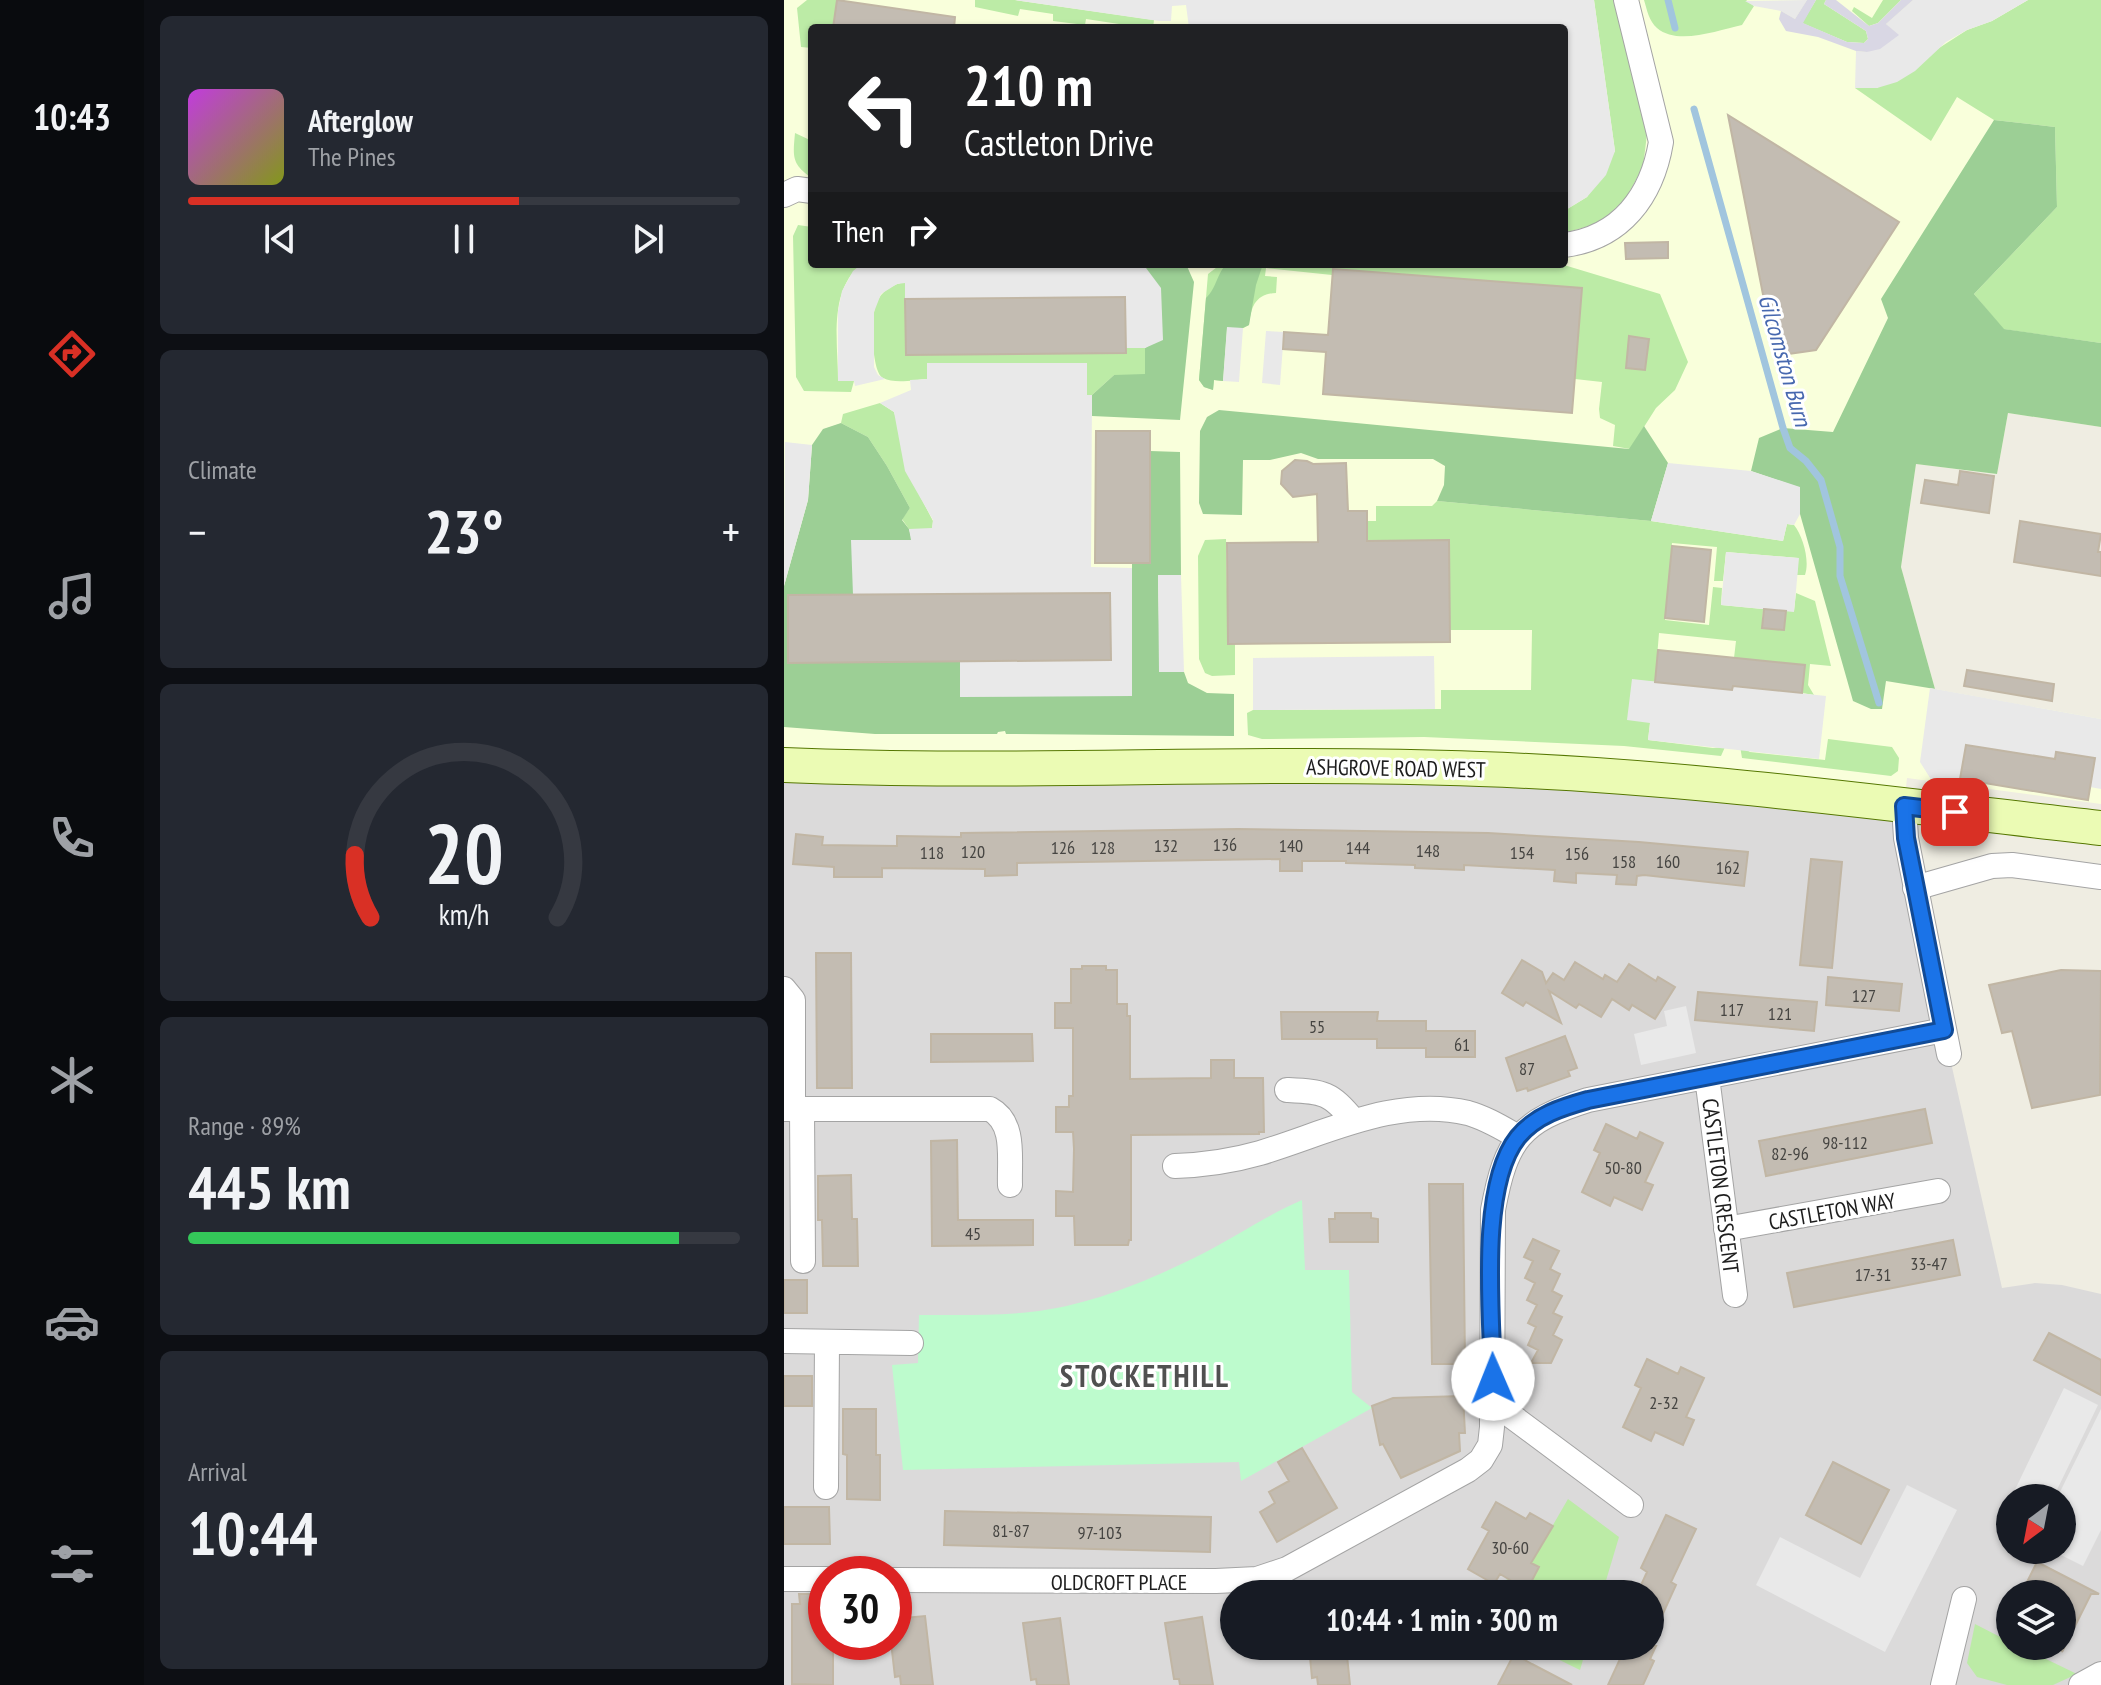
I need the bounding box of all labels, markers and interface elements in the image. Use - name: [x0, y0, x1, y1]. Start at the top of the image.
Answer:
- text: 210 m: [964, 49, 1093, 121]
- icon: left: [832, 56, 936, 160]
- text: 10:43: [33, 93, 111, 140]
- text: Afterglow: [308, 101, 413, 140]
- text: Castleton Drive: [964, 119, 1154, 166]
- text: The Pines: [308, 140, 396, 173]
- icon: right: [900, 208, 944, 252]
- text: Then: [832, 211, 884, 250]
- icon: previous: [258, 217, 302, 261]
- icon: pause: [442, 217, 486, 261]
- icon: next: [626, 217, 670, 261]
- water label: Gilcomston Burn: [1751, 290, 1819, 431]
- icon: directions: [44, 326, 100, 382]
- text: Climate: [188, 453, 257, 486]
- text: 23°: [424, 492, 504, 570]
- text: −: [188, 503, 206, 560]
- text: +: [722, 503, 740, 560]
- icon: music: [44, 568, 100, 624]
- street label: ASHGROVE ROAD WEST: [1306, 752, 1486, 784]
- pin: [1921, 778, 1989, 846]
- icon: arrive: [1933, 790, 1977, 834]
- text: 20: [424, 799, 504, 907]
- icon: phone: [44, 810, 100, 866]
- house number: 136: [1213, 833, 1237, 856]
- house number: 132: [1154, 834, 1178, 857]
- house number: 140: [1279, 834, 1303, 857]
- house number: 126: [1051, 836, 1075, 859]
- house number: 128: [1091, 836, 1115, 859]
- house number: 144: [1346, 836, 1370, 859]
- house number: 148: [1416, 839, 1440, 862]
- house number: 120: [961, 840, 985, 863]
- house number: 118: [920, 841, 944, 864]
- house number: 154: [1510, 841, 1534, 864]
- house number: 156: [1565, 842, 1589, 865]
- house number: 158: [1612, 850, 1636, 873]
- house number: 160: [1656, 850, 1680, 873]
- house number: 162: [1716, 856, 1740, 879]
- text: km/h: [439, 897, 489, 934]
- house number: 127: [1852, 984, 1876, 1007]
- house number: 117: [1720, 998, 1744, 1021]
- house number: 121: [1768, 1002, 1792, 1025]
- house number: 55: [1309, 1015, 1325, 1038]
- house number: 61: [1454, 1033, 1470, 1056]
- icon: climate: [44, 1052, 100, 1108]
- house number: 87: [1519, 1057, 1535, 1080]
- street label: CASTLETON CRESCENT: [1696, 1097, 1746, 1275]
- text: Range · 89%: [188, 1109, 301, 1142]
- house number: 98-112: [1822, 1131, 1868, 1154]
- house number: 82-96: [1771, 1142, 1809, 1165]
- text: 445 km: [188, 1148, 351, 1226]
- house number: 50-80: [1604, 1156, 1642, 1179]
- street label: CASTLETON WAY: [1766, 1186, 1898, 1236]
- house number: 45: [965, 1222, 981, 1245]
- house number: 33-47: [1910, 1252, 1948, 1275]
- house number: 17-31: [1855, 1263, 1891, 1286]
- icon: car: [44, 1294, 100, 1350]
- position arrow: [1451, 1337, 1535, 1421]
- district label: STOCKETHILL: [1060, 1356, 1230, 1395]
- house number: 2-32: [1649, 1391, 1679, 1414]
- text: Arrival: [188, 1455, 247, 1488]
- north arrow: [1996, 1484, 2076, 1564]
- map controls: [1996, 1484, 2076, 1660]
- text: 10:44: [188, 1494, 318, 1572]
- house number: 81-87: [992, 1519, 1030, 1542]
- house number: 97-103: [1078, 1521, 1122, 1544]
- icon: filters: [44, 1536, 100, 1592]
- house number: 30-60: [1491, 1536, 1529, 1559]
- speed limit sign: 30: [808, 1556, 912, 1660]
- street label: OLDCROFT PLACE: [1051, 1568, 1187, 1596]
- button: layers: [1996, 1580, 2076, 1660]
- text: 10:44 · 1 min · 300 m: [1326, 1600, 1558, 1639]

